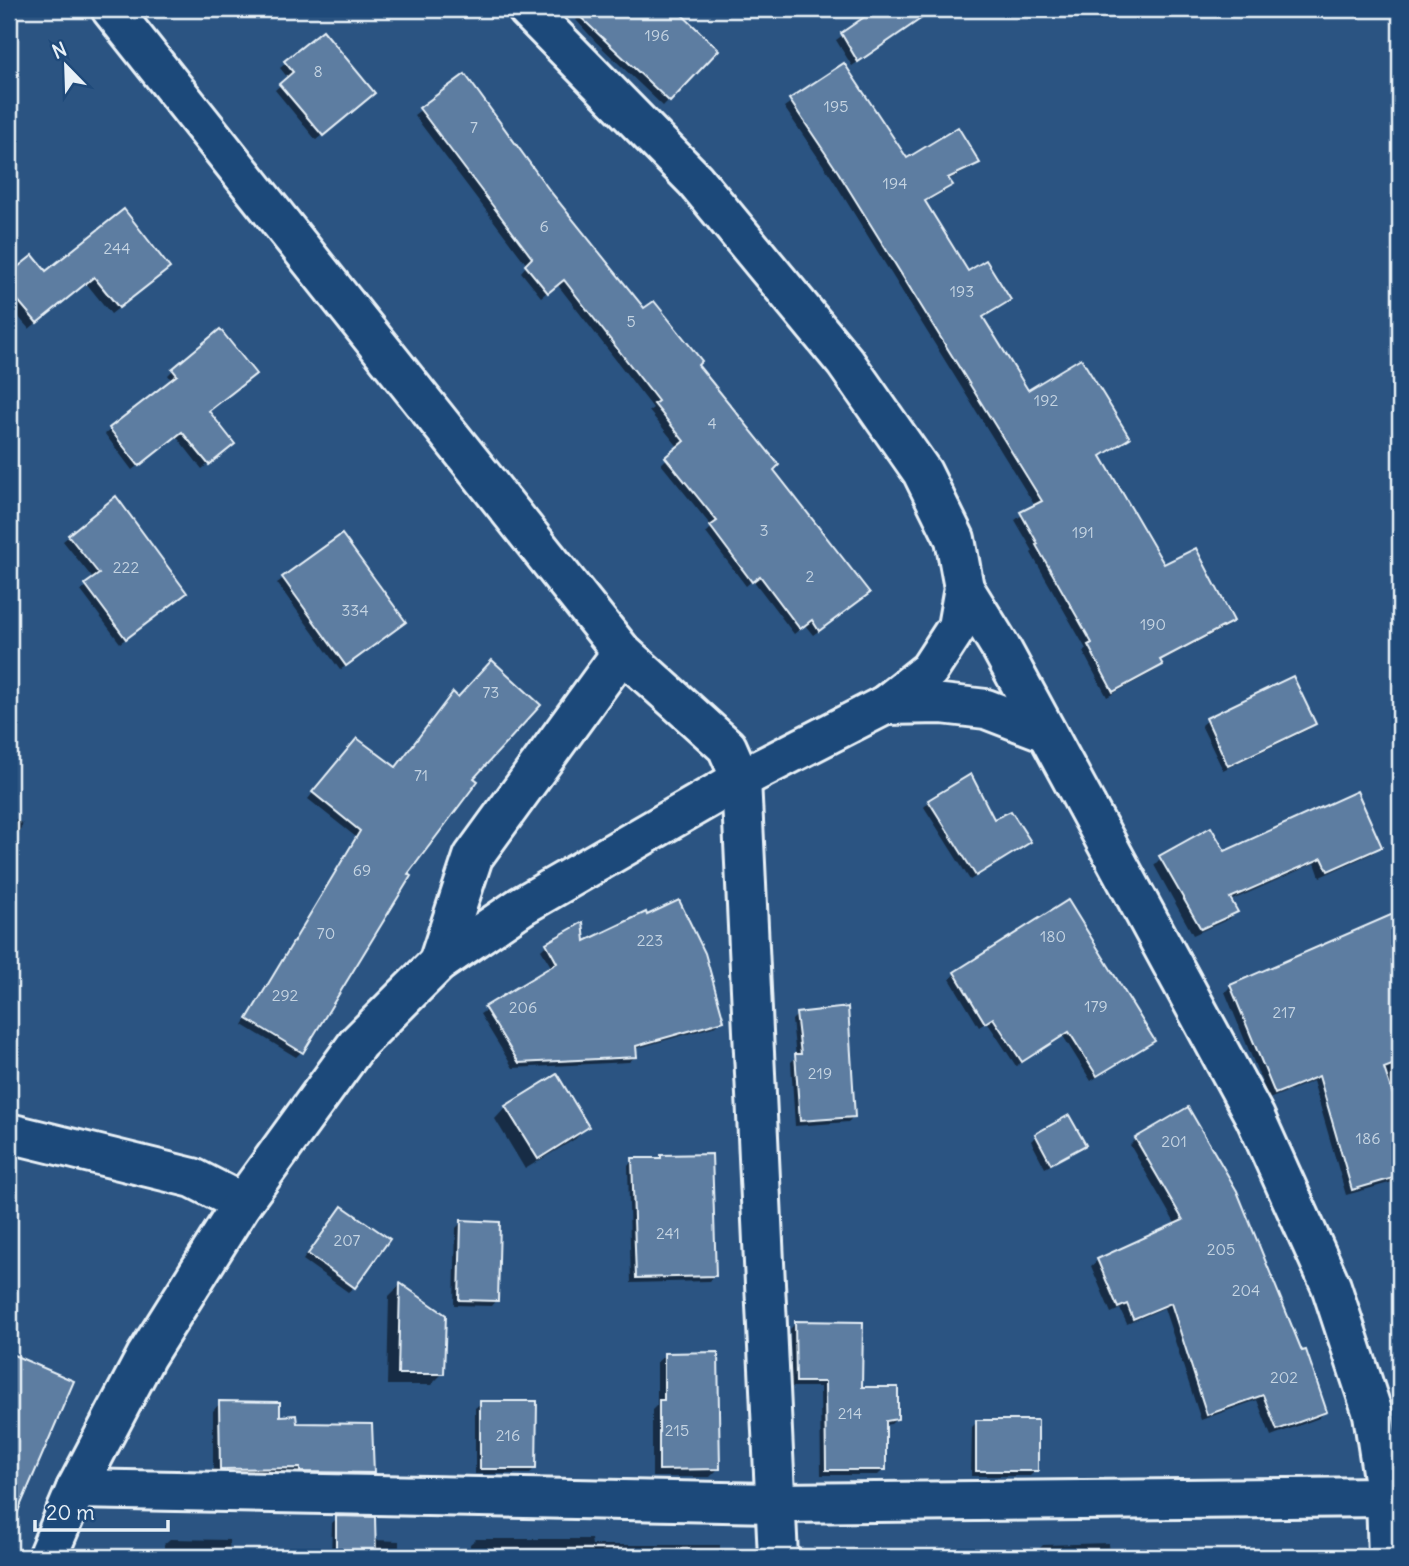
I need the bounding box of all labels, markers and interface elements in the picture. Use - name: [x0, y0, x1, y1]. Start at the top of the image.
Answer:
- house number: 196: [645, 25, 669, 45]
- north arrow: [32, 32, 102, 102]
- text: N: [49, 37, 70, 64]
- house number: 8: [313, 61, 323, 81]
- house number: 195: [824, 96, 848, 116]
- house number: 7: [470, 117, 478, 137]
- house number: 194: [883, 173, 907, 193]
- house number: 6: [539, 216, 549, 236]
- house number: 244: [103, 238, 131, 258]
- house number: 193: [950, 281, 974, 301]
- house number: 5: [626, 311, 636, 331]
- house number: 192: [1034, 390, 1058, 410]
- house number: 4: [707, 413, 717, 433]
- house number: 3: [759, 520, 769, 540]
- house number: 191: [1072, 522, 1094, 542]
- house number: 222: [113, 557, 139, 577]
- house number: 2: [806, 566, 815, 586]
- house number: 334: [341, 600, 369, 620]
- house number: 190: [1140, 614, 1166, 634]
- house number: 73: [483, 682, 499, 702]
- house number: 71: [414, 765, 428, 785]
- house number: 69: [353, 860, 371, 880]
- house number: 70: [317, 923, 335, 943]
- house number: 180: [1040, 926, 1066, 946]
- house number: 223: [637, 930, 663, 950]
- house number: 292: [272, 985, 299, 1005]
- house number: 179: [1084, 996, 1108, 1016]
- house number: 206: [509, 997, 537, 1017]
- house number: 217: [1273, 1002, 1296, 1022]
- house number: 219: [808, 1063, 832, 1083]
- house number: 186: [1356, 1128, 1380, 1148]
- house number: 201: [1161, 1131, 1187, 1151]
- house number: 241: [656, 1223, 680, 1243]
- house number: 207: [334, 1230, 361, 1250]
- house number: 205: [1207, 1239, 1235, 1259]
- house number: 204: [1232, 1280, 1260, 1300]
- house number: 202: [1270, 1367, 1298, 1387]
- house number: 214: [838, 1403, 862, 1423]
- house number: 215: [665, 1420, 689, 1440]
- house number: 216: [496, 1425, 520, 1445]
- scale bar: [35, 1489, 168, 1533]
- text: 20 m: [46, 1499, 95, 1526]

